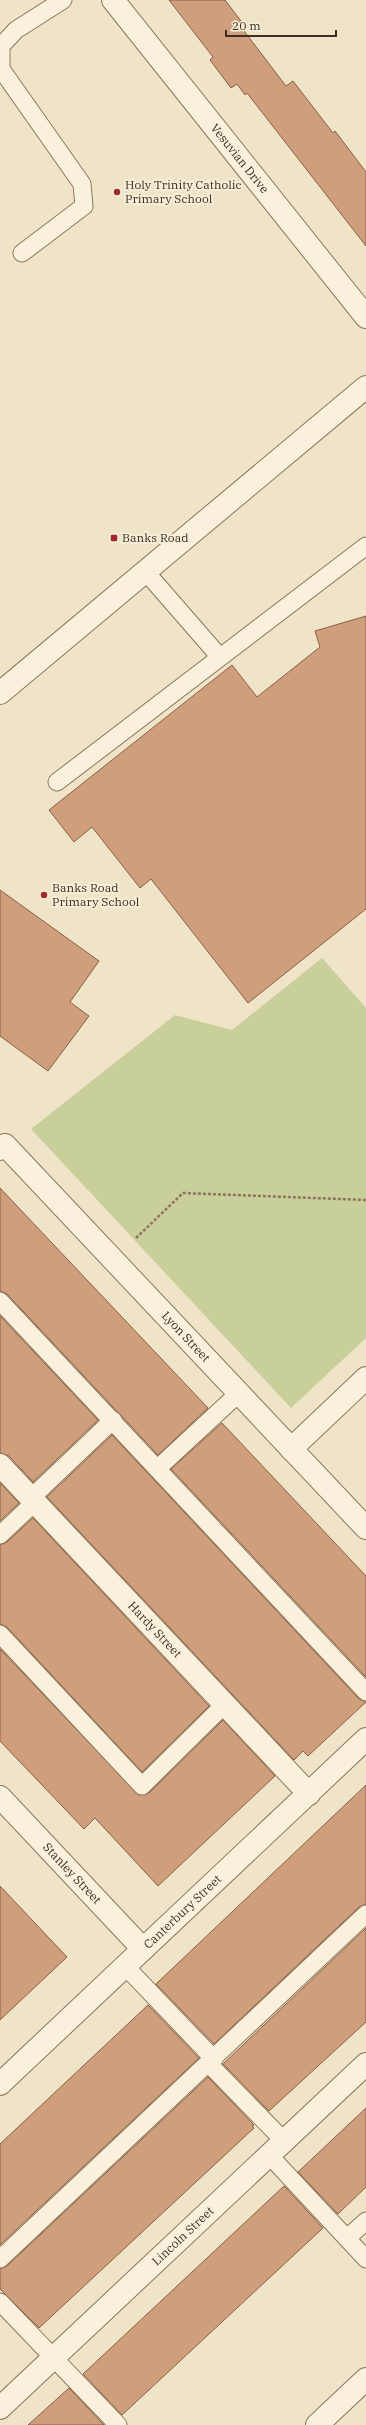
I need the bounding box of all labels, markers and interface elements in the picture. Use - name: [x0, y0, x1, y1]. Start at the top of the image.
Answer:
- scale bar: [226, 12, 336, 38]
- text: 20 m: [232, 18, 261, 33]
- street label: Vesuvian Drive: [208, 121, 272, 196]
- place label: Holy Trinity Catholic Primary School: [125, 177, 242, 206]
- marker: Holy Trinity Catholic Primary School: [112, 187, 122, 197]
- place label: Banks Road: [122, 530, 189, 545]
- marker: Banks Road: [109, 533, 119, 543]
- place label: Banks Road Primary School: [52, 880, 140, 909]
- marker: Banks Road Primary School: [39, 890, 49, 900]
- street label: Lyon Street: [159, 1308, 214, 1365]
- street label: Hardy Street: [125, 1598, 185, 1661]
- street label: Stanley Street: [40, 1839, 105, 1907]
- street label: Canterbury Street: [140, 1871, 224, 1952]
- street label: Lincoln Street: [149, 2203, 217, 2268]

